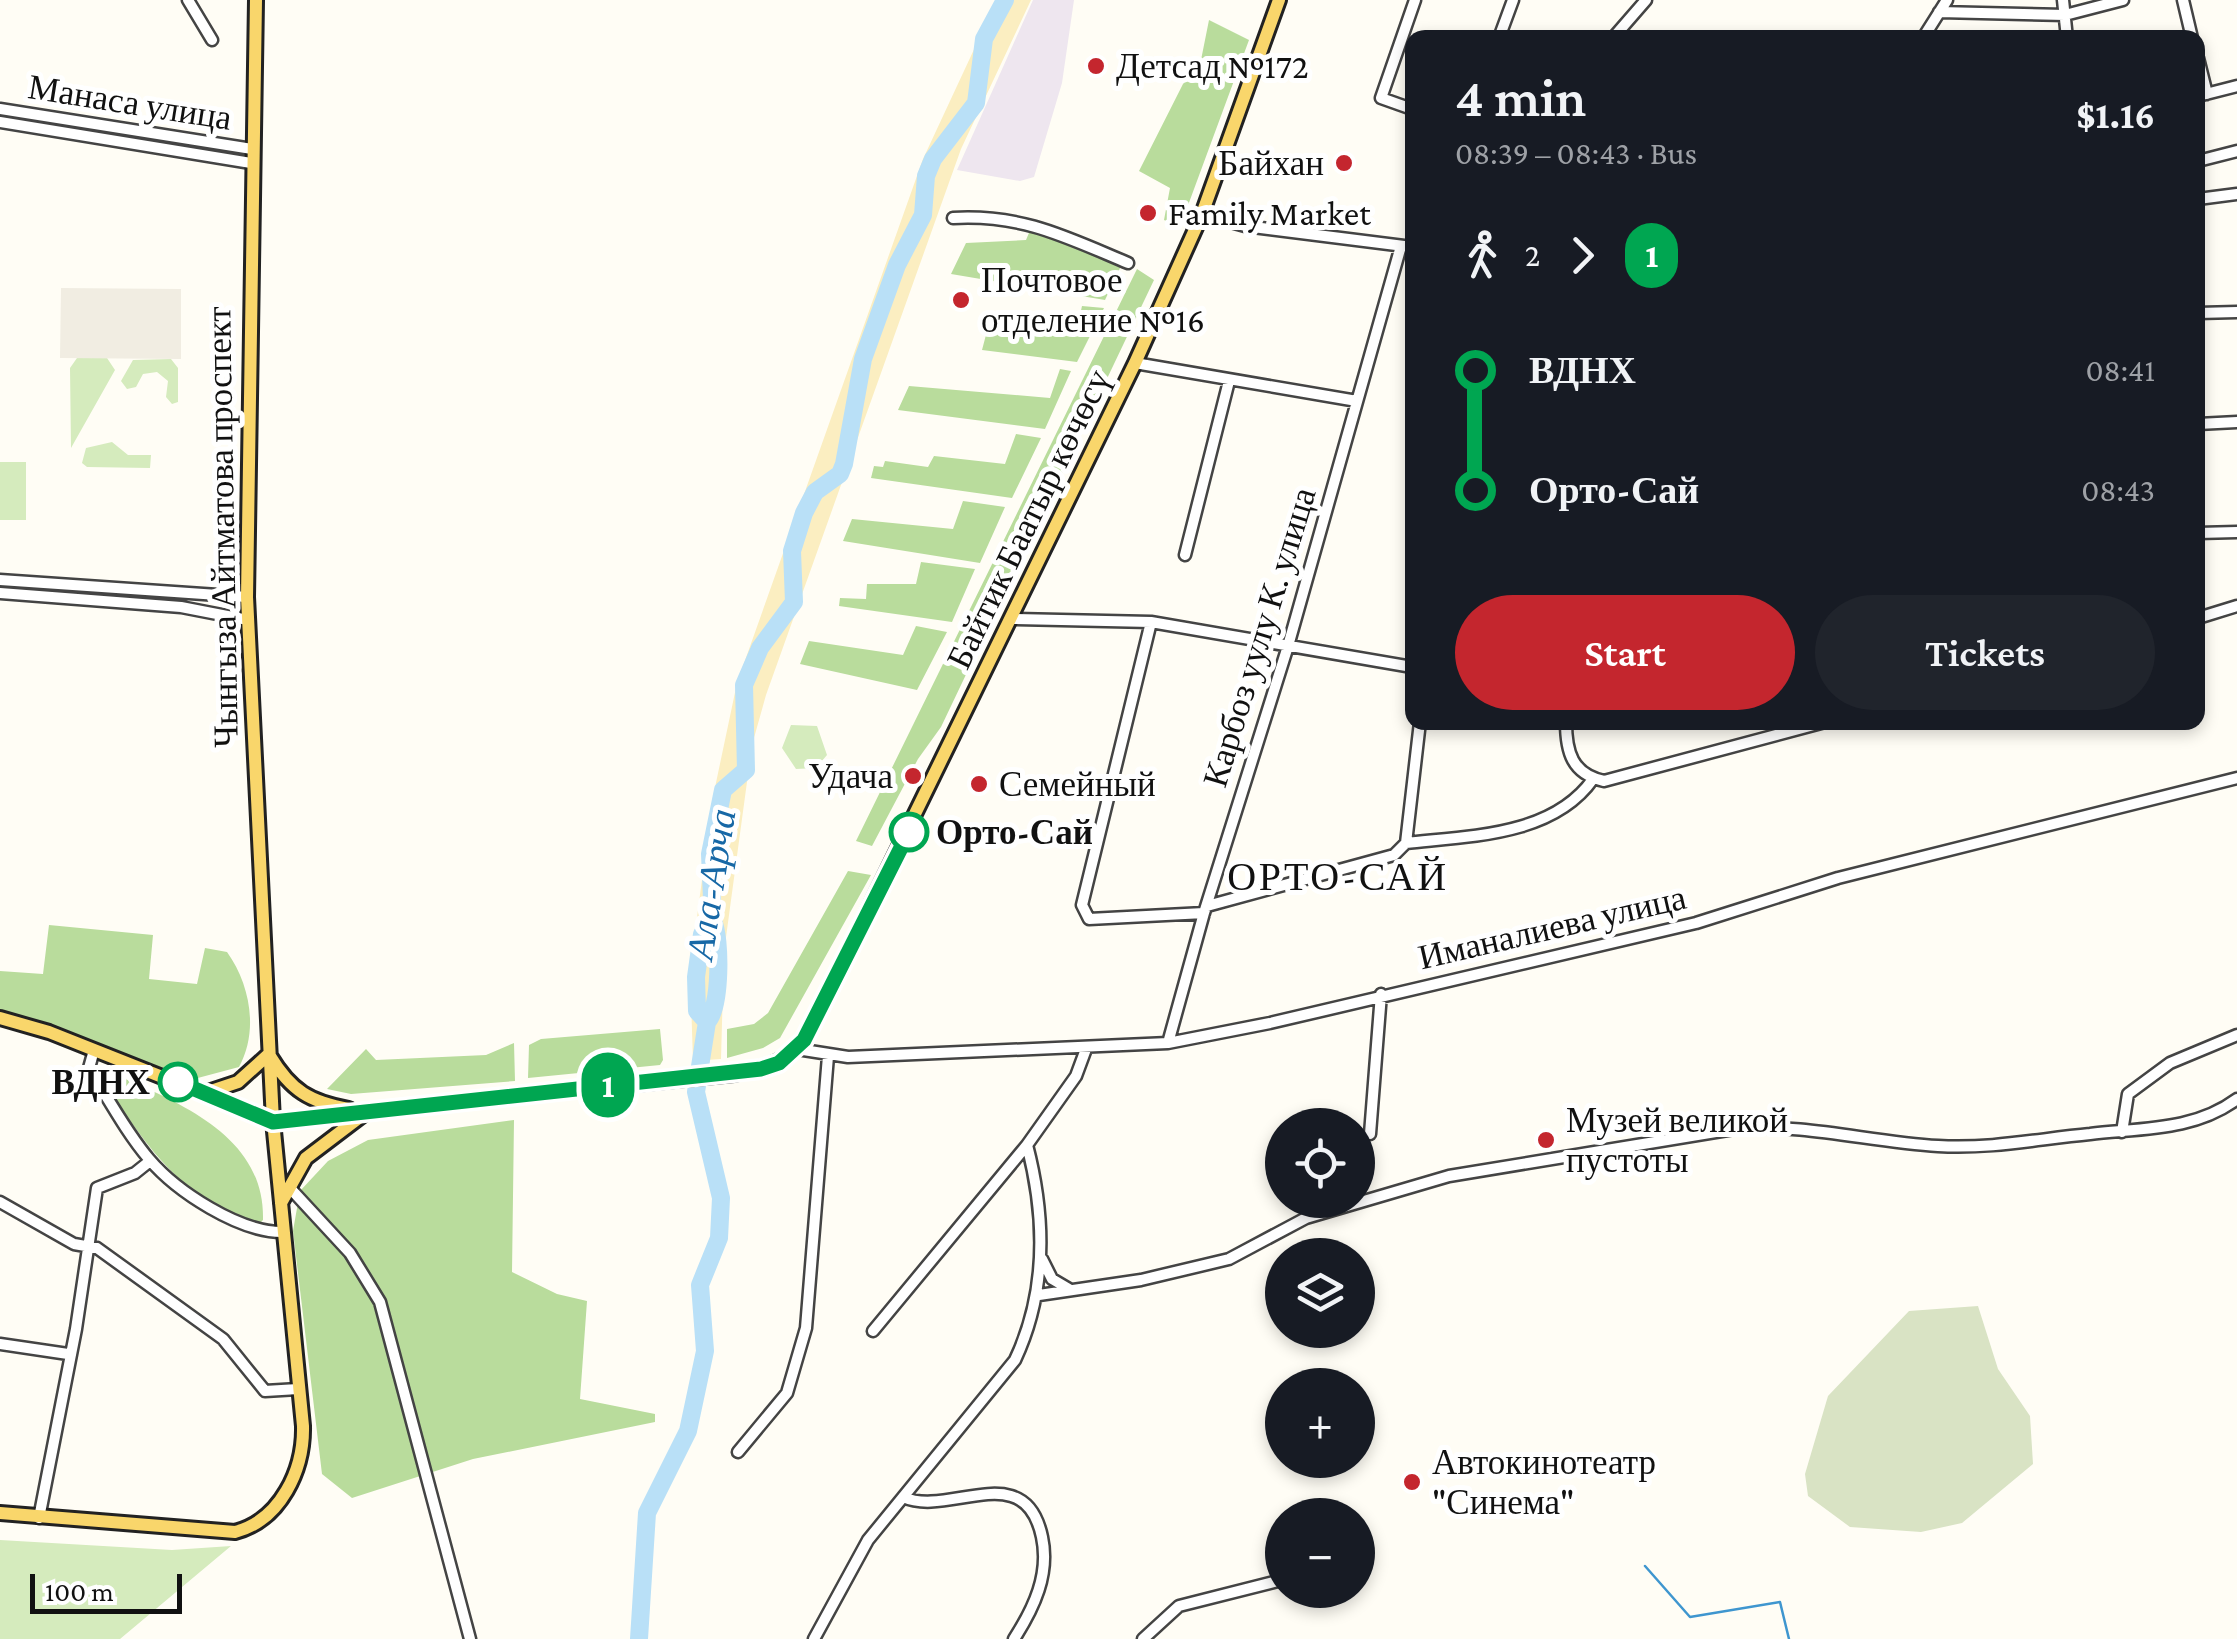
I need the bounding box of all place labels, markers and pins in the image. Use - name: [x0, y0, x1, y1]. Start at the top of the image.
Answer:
- place label: Детсад №172: [1116, 47, 1309, 86]
- marker: Детсад №172: [1085, 55, 1107, 77]
- place label: Байхан: [1218, 144, 1324, 183]
- marker: Байхан: [1333, 152, 1355, 174]
- place label: Family Market: [1168, 194, 1371, 233]
- marker: Family Market: [1137, 202, 1159, 224]
- place label: Почтовое отделение №16: [981, 261, 1205, 340]
- marker: Почтовое отделение №16: [950, 289, 972, 311]
- place label: Удача: [808, 757, 893, 796]
- marker: Удача: [902, 765, 924, 787]
- place label: Семейный: [999, 765, 1156, 804]
- marker: Семейный: [968, 773, 990, 795]
- marker: Орто-Сай: [890, 813, 928, 851]
- place label: Орто-Сай: [936, 813, 1093, 852]
- place label: ВДНХ: [51, 1063, 150, 1102]
- marker: ВДНХ: [159, 1063, 197, 1101]
- place label: Музей великой пустоты: [1566, 1101, 1788, 1180]
- marker: Музей великой пустоты: [1535, 1129, 1557, 1151]
- place label: Автокинотеатр "Синема": [1432, 1443, 1656, 1522]
- marker: Автокинотеатр "Синема": [1401, 1471, 1423, 1493]

